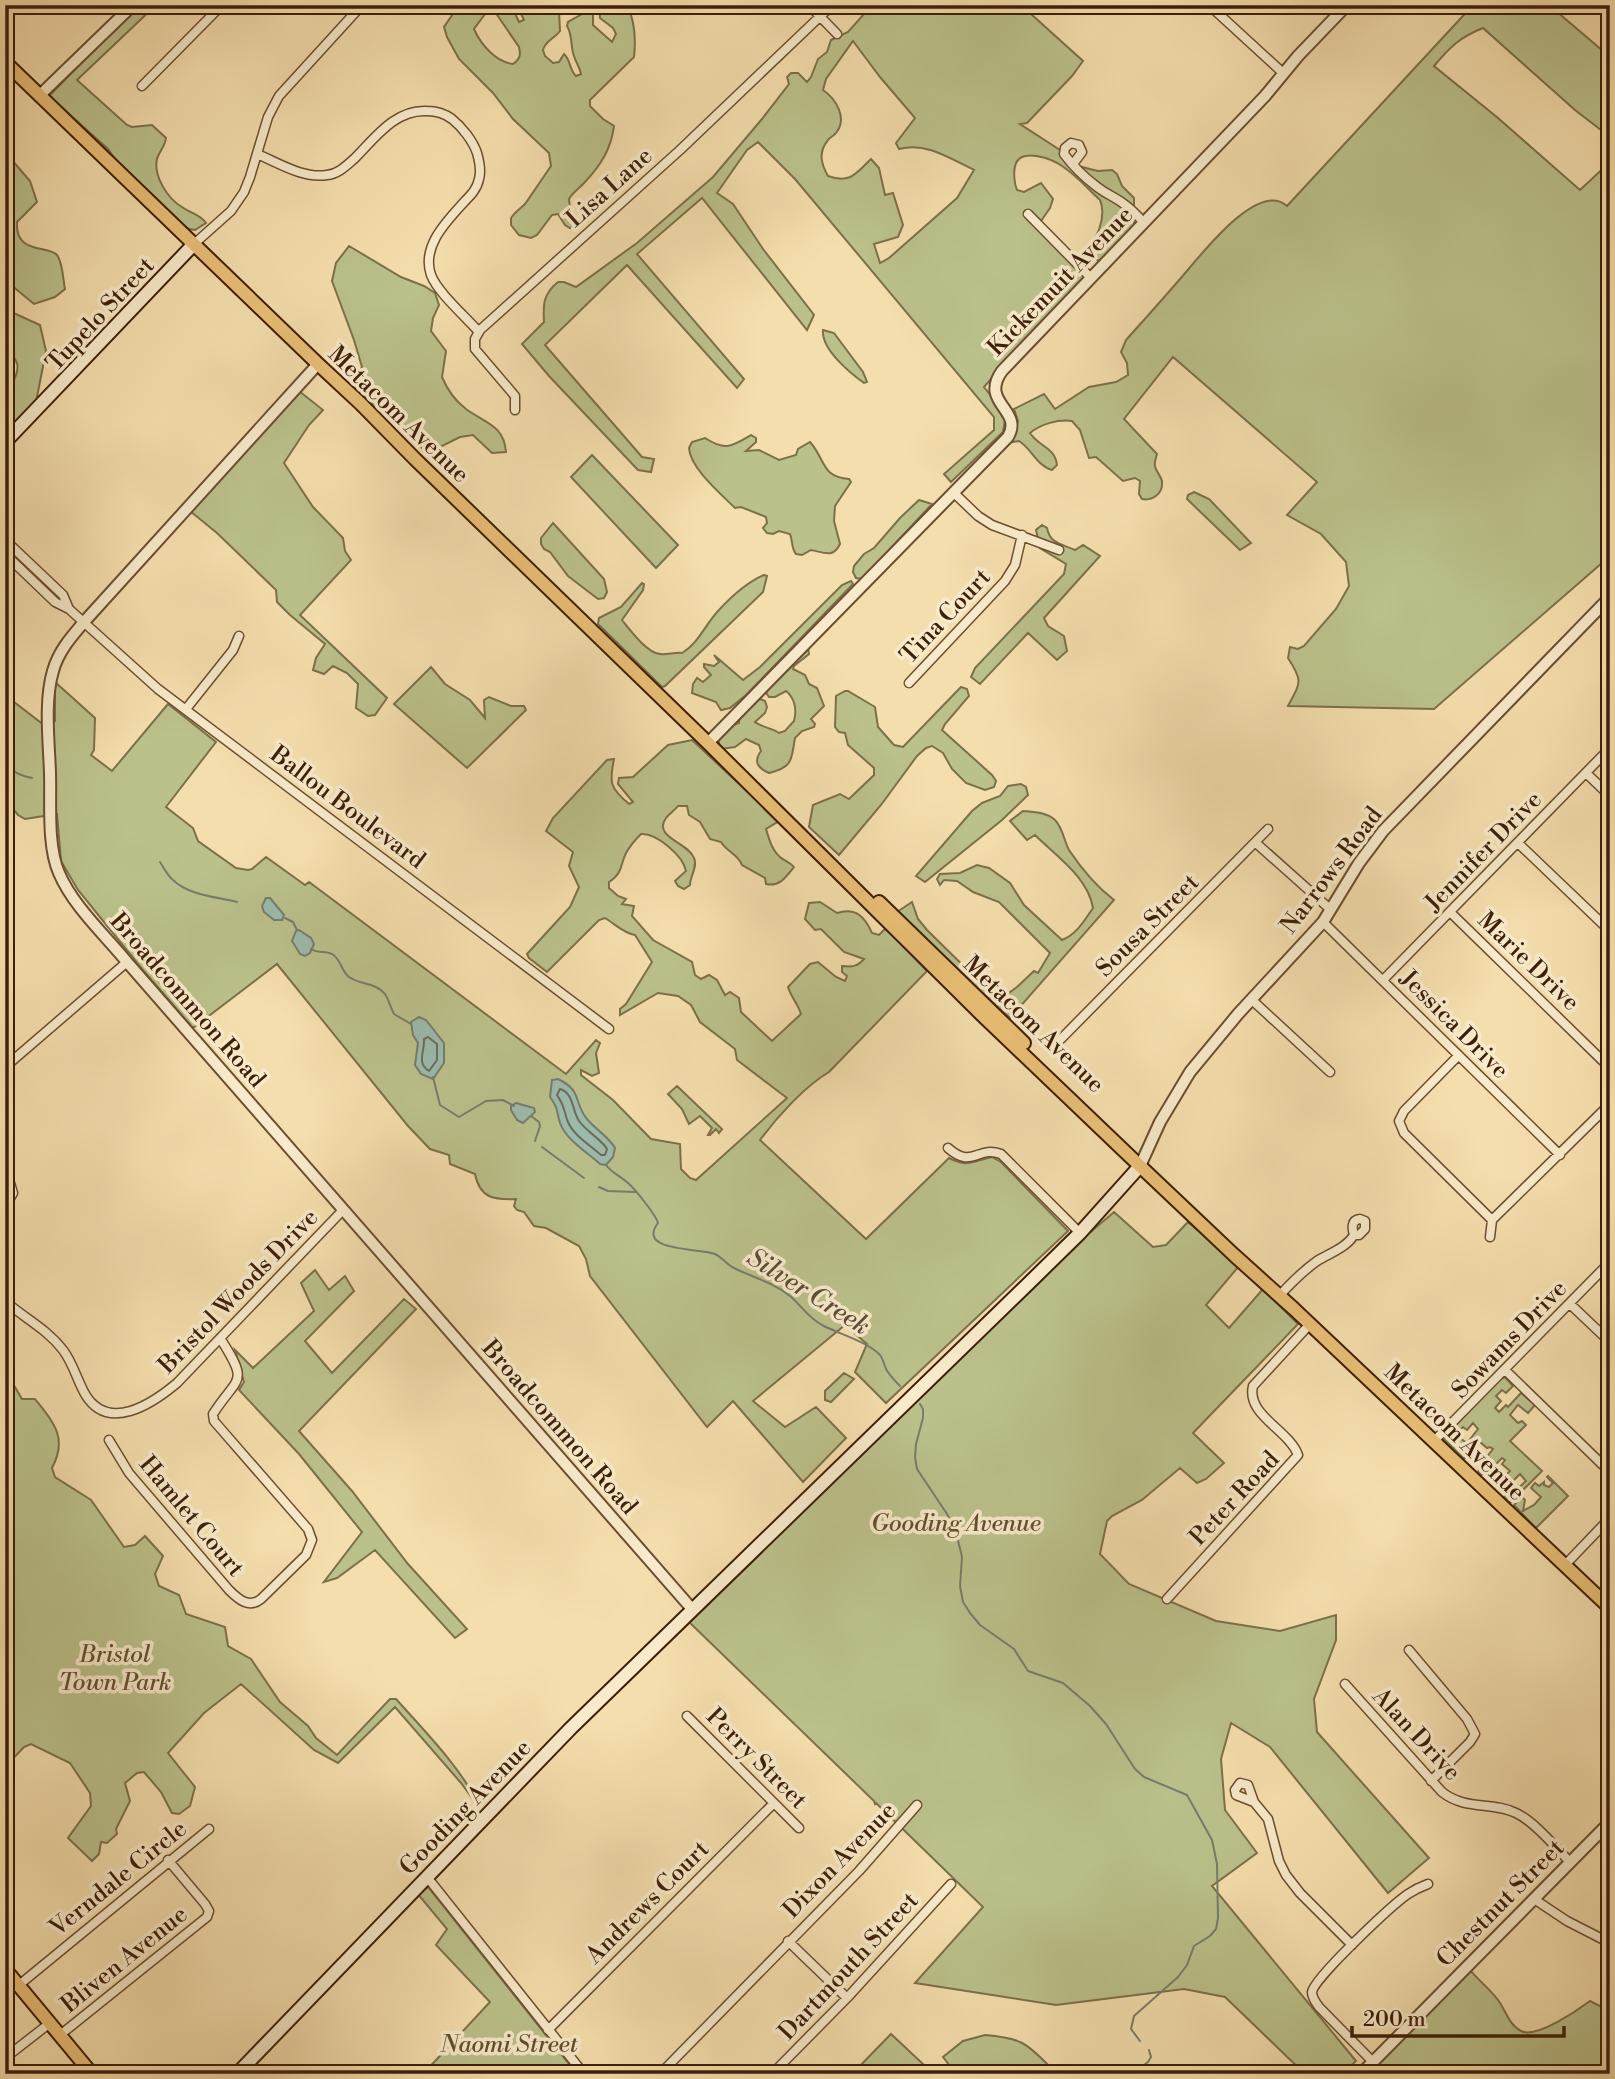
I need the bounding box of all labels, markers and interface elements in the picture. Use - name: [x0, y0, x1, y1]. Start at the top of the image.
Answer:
- street label: Lisa Lane: [560, 141, 659, 234]
- street label: Kickemuit Avenue: [982, 200, 1140, 363]
- street label: Tupelo Street: [40, 251, 162, 378]
- street label: Metacom Avenue: [321, 340, 475, 490]
- street label: Tina Court: [894, 562, 998, 671]
- street label: Ballou Boulevard: [263, 739, 431, 876]
- street label: Jennifer Drive: [1418, 785, 1549, 919]
- street label: Narrows Road: [1274, 801, 1390, 940]
- street label: Sousa Street: [1090, 867, 1206, 984]
- street label: Broadcommon Road: [102, 906, 272, 1095]
- street label: Marie Drive: [1471, 906, 1586, 1018]
- street label: Metacom Avenue: [956, 950, 1110, 1100]
- street label: Jessica Drive: [1393, 963, 1515, 1085]
- street label: Bristol Woods Drive: [152, 1203, 325, 1381]
- water label: Silver Creek: [741, 1241, 876, 1342]
- street label: Sowams Drive: [1446, 1274, 1574, 1405]
- street label: Broadcommon Road: [474, 1333, 644, 1522]
- street label: Metacom Avenue: [1377, 1358, 1531, 1508]
- street label: Peter Road: [1183, 1445, 1286, 1552]
- street label: Hamlet Court: [132, 1450, 251, 1583]
- park label: Gooding Avenue: [871, 1509, 1041, 1539]
- park label: Bristol Town Park: [59, 1640, 171, 1698]
- street label: Alan Drive: [1365, 1681, 1467, 1787]
- street label: Perry Street: [699, 1702, 814, 1816]
- street label: Gooding Avenue: [393, 1734, 538, 1882]
- street label: Dixon Avenue: [777, 1796, 903, 1925]
- street label: Verndale Circle: [43, 1814, 193, 1944]
- street label: Chestnut Street: [1430, 1833, 1571, 1974]
- street label: Andrews Court: [579, 1834, 716, 1971]
- street label: Dartmouth Street: [772, 1886, 925, 2047]
- street label: Bliven Avenue: [55, 1900, 194, 2021]
- scale bar: [1352, 1995, 1564, 2039]
- text: 200 m: [1363, 2007, 1426, 2033]
- park label: Naomi Street: [439, 2030, 579, 2060]

